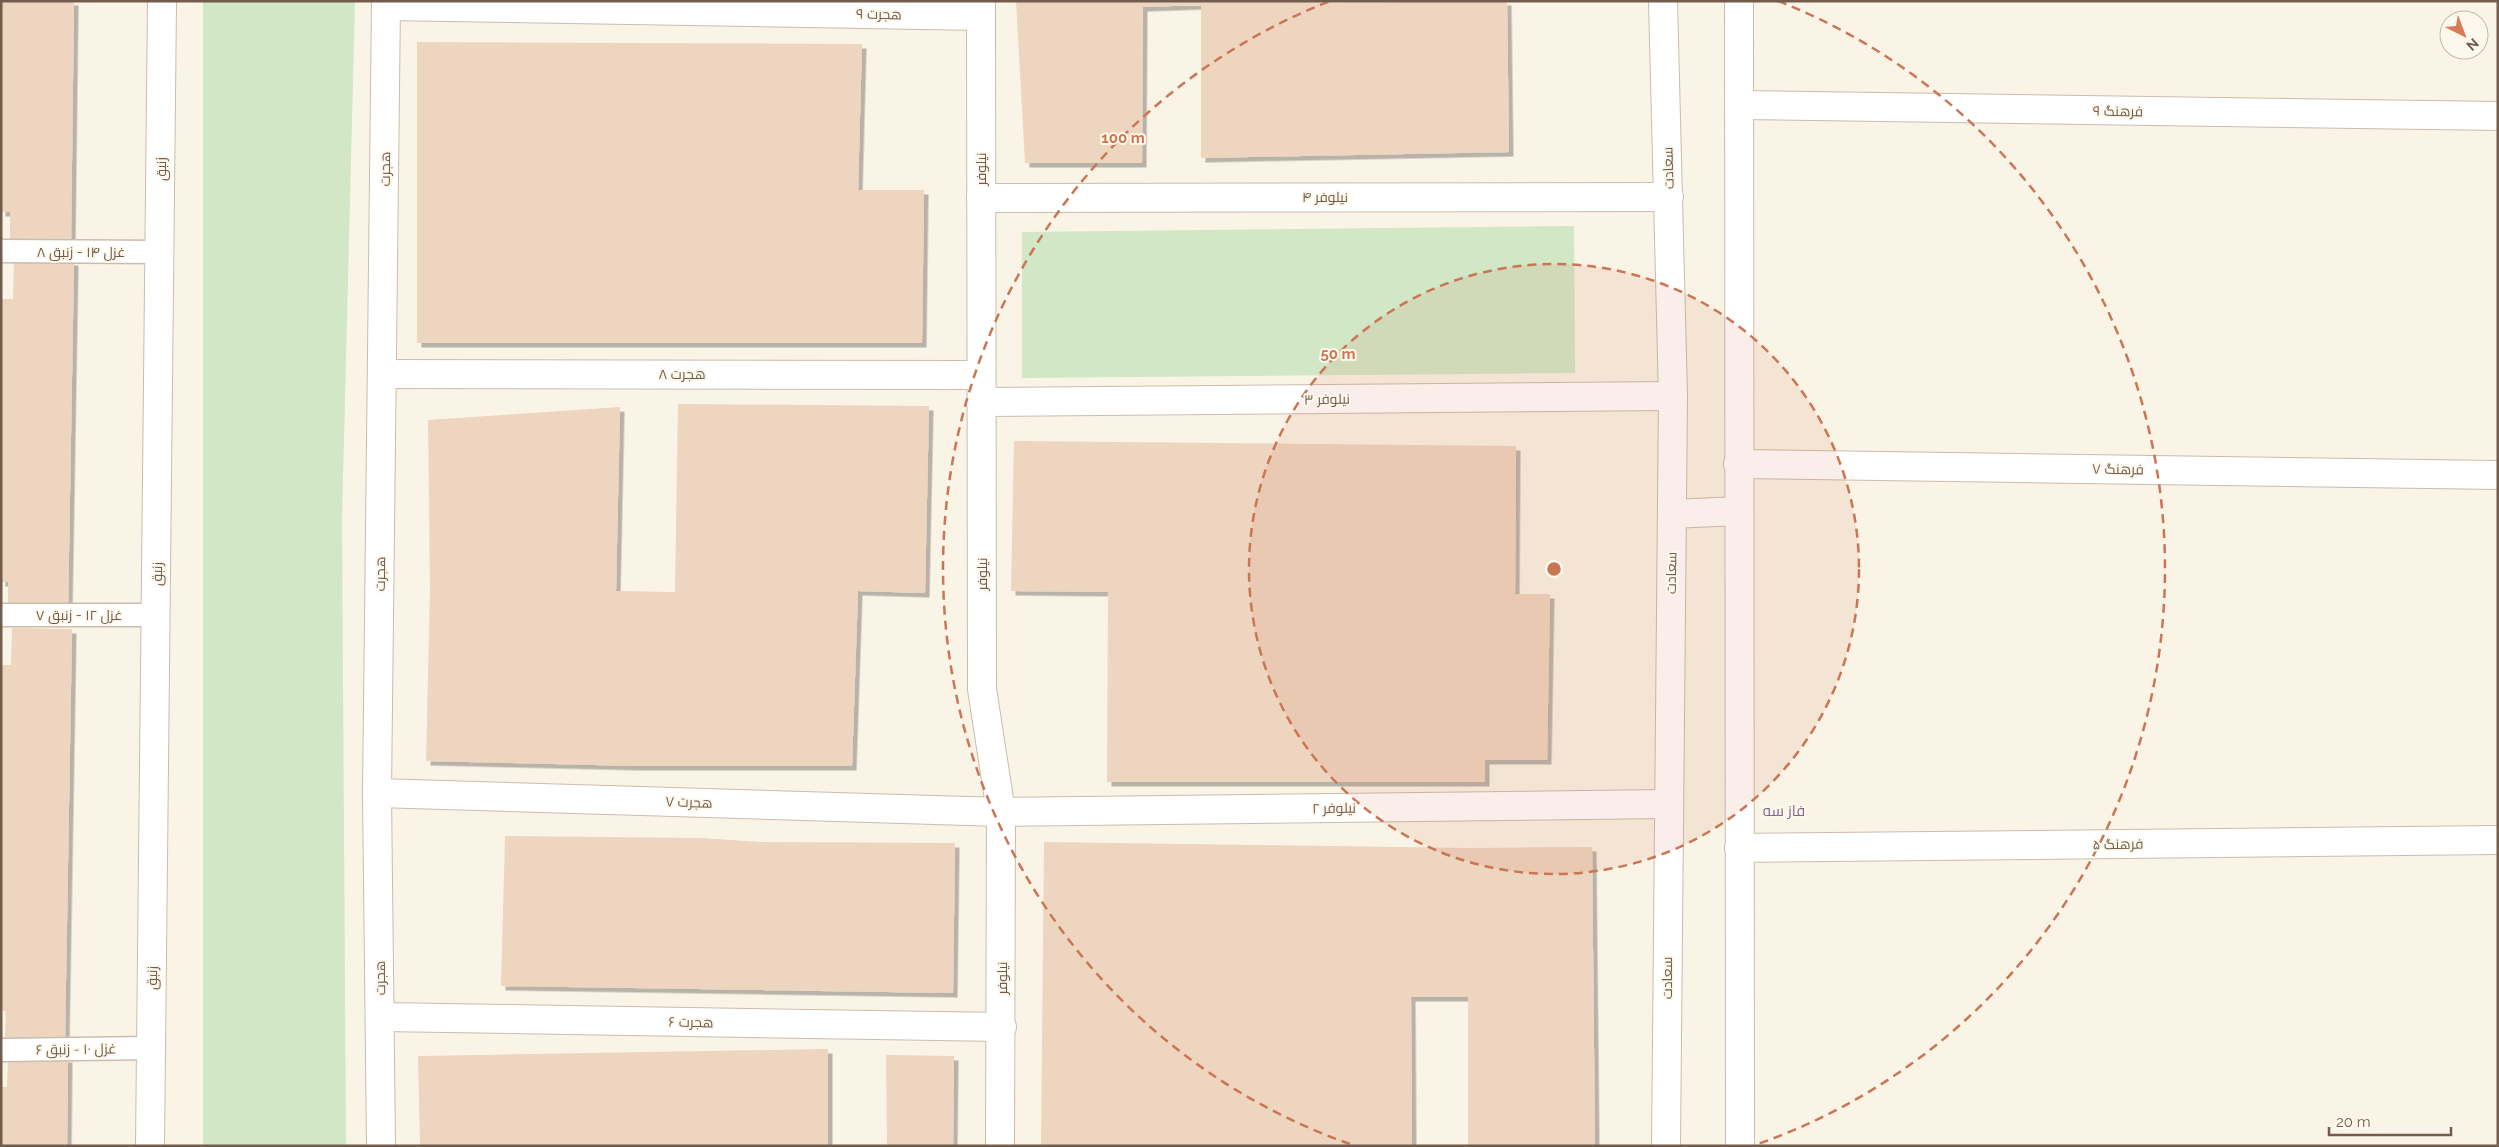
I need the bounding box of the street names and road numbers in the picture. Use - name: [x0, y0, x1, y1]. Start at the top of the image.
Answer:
- street label: هجرت ۹: [856, 6, 902, 22]
- street label: فرهنگ ۹: [2093, 103, 2143, 119]
- street label: سعادت: [1659, 147, 1677, 189]
- street label: هجرت: [377, 151, 393, 187]
- street label: نیلوفر: [973, 153, 989, 186]
- street label: زنبق: [153, 157, 170, 181]
- street label: نیلوفر ۴: [1302, 189, 1348, 205]
- street label: غزل ۱۴ - زنبق ۸: [37, 244, 125, 261]
- street label: هجرت ۸: [658, 366, 706, 382]
- street label: نیلوفر ۳: [1304, 391, 1350, 407]
- street label: فرهنگ ۷: [2092, 461, 2144, 477]
- street label: سعادت: [1663, 552, 1679, 594]
- street label: هجرت: [372, 556, 388, 592]
- street label: نیلوفر: [974, 558, 990, 591]
- street label: زنبق: [149, 562, 166, 586]
- street label: غزل ۱۲ - زنبق ۷: [36, 607, 122, 624]
- street label: هجرت ۷: [665, 793, 713, 811]
- street label: نیلوفر ۲: [1312, 800, 1356, 816]
- street label: فرهنگ ۵: [2093, 836, 2143, 852]
- street label: سعادت: [1659, 957, 1675, 999]
- street label: هجرت: [372, 960, 388, 996]
- street label: نیلوفر: [994, 962, 1010, 995]
- street label: زنبق: [144, 966, 161, 990]
- street label: هجرت ۶: [668, 1014, 714, 1030]
- street label: غزل ۱۰ - زنبق ۶: [36, 1040, 116, 1059]

